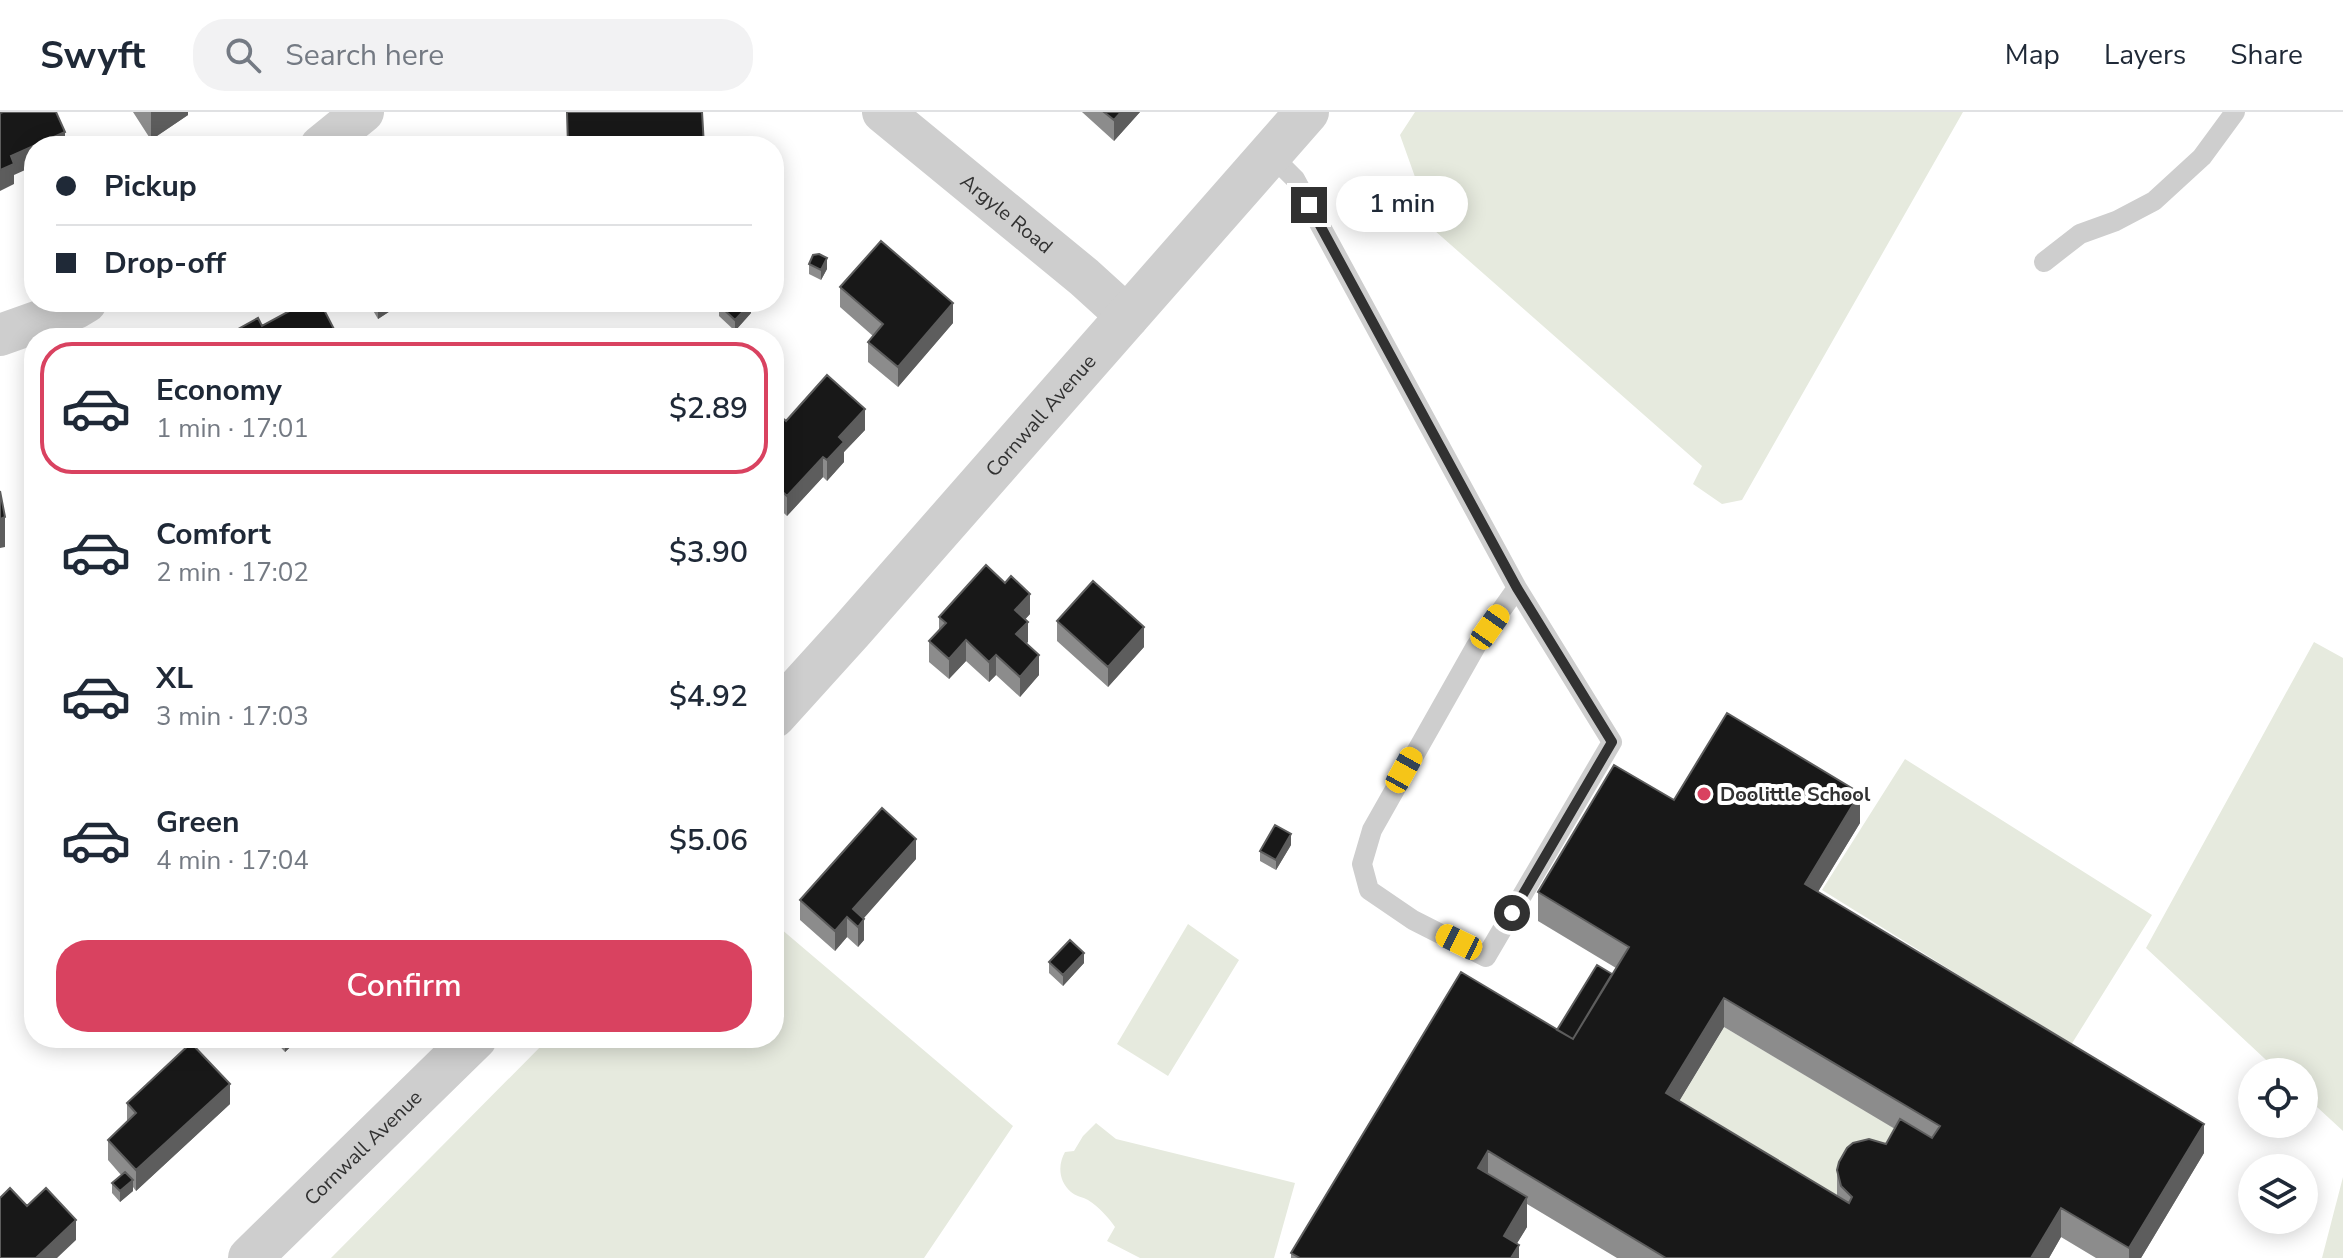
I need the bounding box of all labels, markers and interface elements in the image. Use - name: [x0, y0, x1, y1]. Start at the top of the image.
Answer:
- search box: [193, 19, 753, 91]
- text: Swyft: [40, 30, 145, 81]
- icon: search: [221, 33, 265, 77]
- text: Search here: [285, 35, 444, 76]
- text: Map: [2005, 36, 2060, 74]
- text: Layers: [2104, 36, 2186, 74]
- text: Share: [2230, 36, 2303, 74]
- text: Pickup: [104, 166, 197, 207]
- street label: Argyle Road: [955, 168, 1058, 260]
- callout: 1 min: [1337, 177, 1469, 233]
- text: 1 min: [1369, 186, 1435, 221]
- route end: [1291, 187, 1327, 223]
- text: Drop-off: [104, 243, 226, 284]
- street label: Cornwall Avenue: [980, 348, 1102, 482]
- text: Economy: [156, 370, 282, 411]
- icon: car: [60, 372, 132, 444]
- text: $2.89: [669, 388, 748, 429]
- text: 1 min · 17:01: [156, 411, 309, 446]
- text: Comfort: [156, 514, 271, 555]
- icon: car: [60, 516, 132, 588]
- text: $3.90: [669, 532, 748, 573]
- text: 2 min · 17:02: [156, 555, 309, 590]
- car: [1466, 600, 1514, 654]
- text: XL: [156, 658, 193, 699]
- icon: car: [60, 660, 132, 732]
- text: $4.92: [669, 676, 748, 717]
- text: 3 min · 17:03: [156, 699, 309, 734]
- car: [1382, 743, 1426, 797]
- place label: Doolittle School: [1720, 781, 1871, 808]
- marker: Doolittle School: [1695, 785, 1713, 803]
- text: Green: [156, 802, 240, 843]
- icon: car: [60, 804, 132, 876]
- text: $5.06: [669, 820, 748, 861]
- text: 4 min · 17:04: [156, 843, 309, 878]
- route start: [1494, 895, 1530, 931]
- car: [1432, 921, 1486, 963]
- button: Confirm: [56, 940, 752, 1032]
- map controls: [2238, 1058, 2318, 1234]
- button: locate: [2238, 1058, 2318, 1138]
- street label: Cornwall Avenue: [299, 1084, 428, 1212]
- button: layers: [2238, 1154, 2318, 1234]

